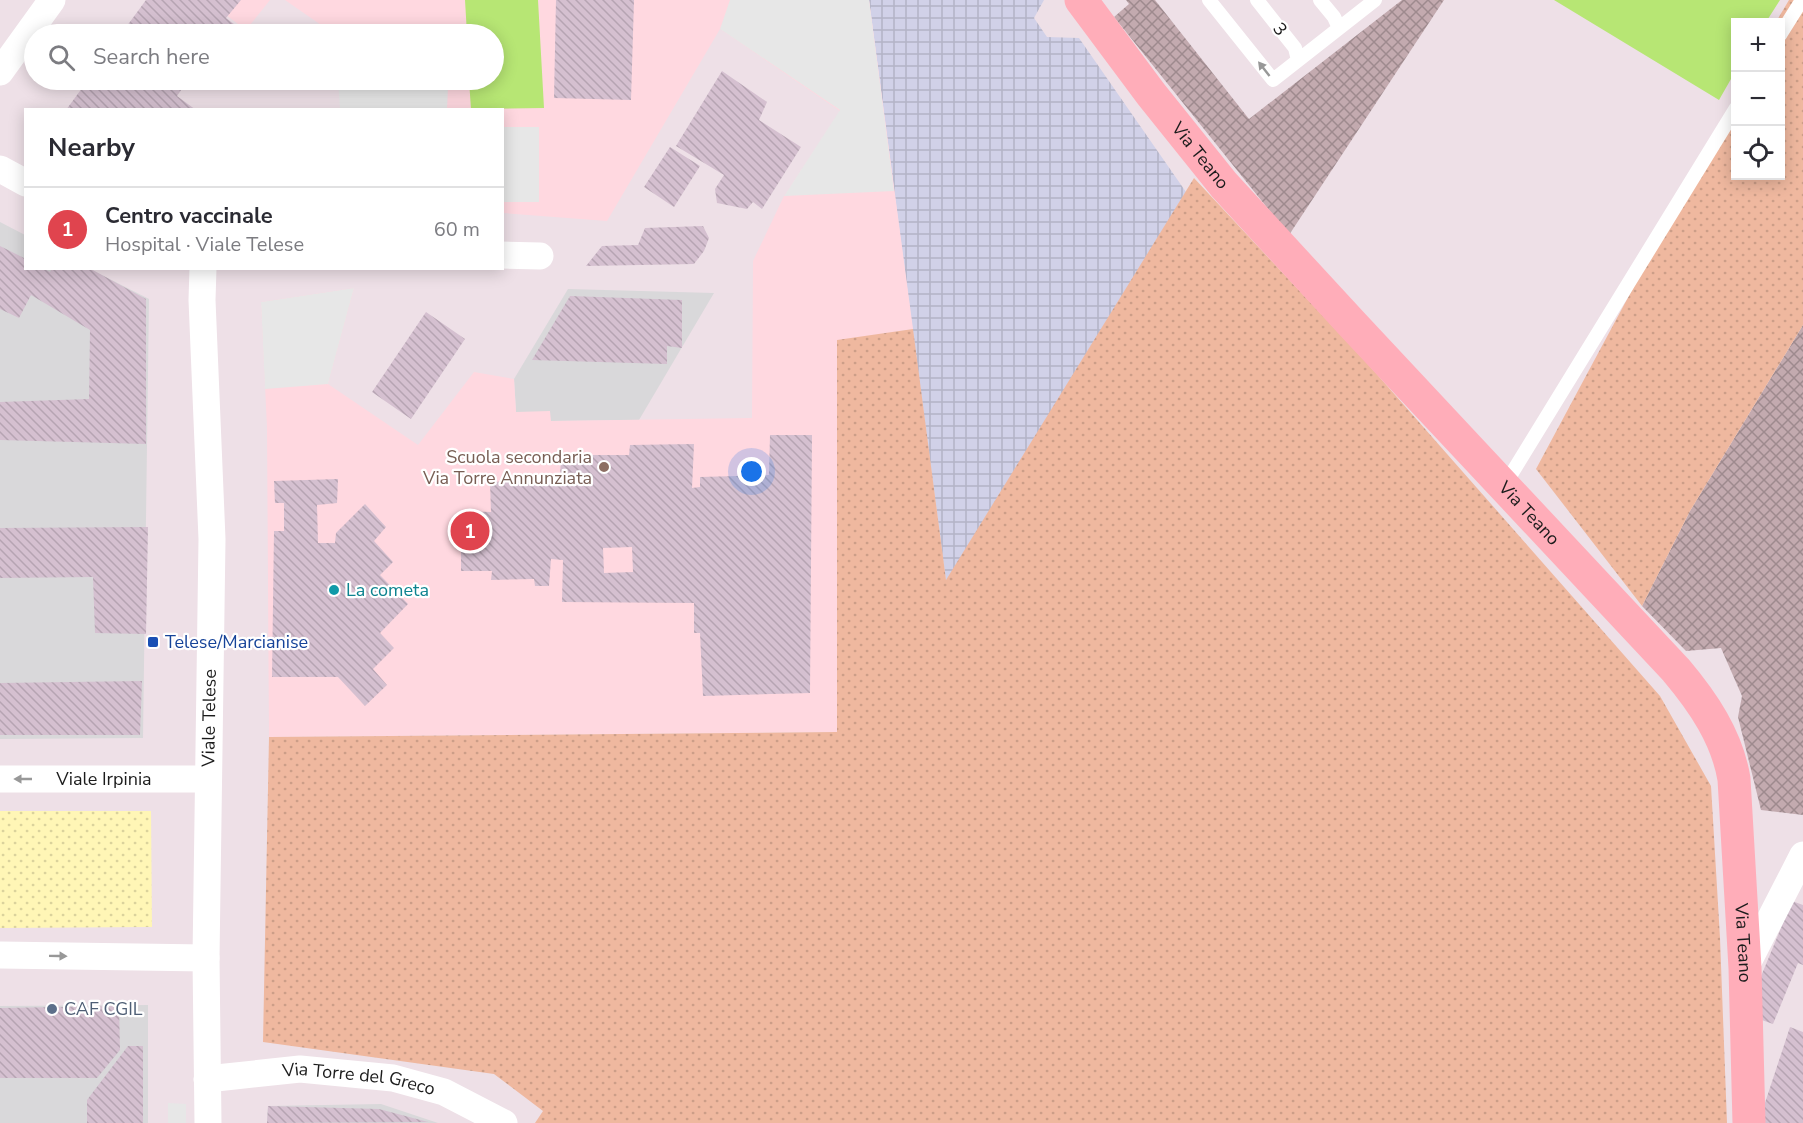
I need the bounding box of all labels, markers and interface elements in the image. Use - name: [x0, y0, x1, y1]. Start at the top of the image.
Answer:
- street label: 3: [1267, 17, 1293, 41]
- map controls: [1731, 18, 1785, 180]
- button: +: [1731, 18, 1785, 72]
- search box: [24, 24, 504, 90]
- icon: search: [45, 41, 78, 74]
- text: Search here: [93, 42, 210, 72]
- one-way arrow: [1259, 62, 1271, 77]
- button: −: [1731, 72, 1785, 126]
- street label: Via Teano: [1165, 116, 1235, 194]
- button: locate: [1731, 126, 1785, 180]
- text: Nearby: [48, 130, 135, 165]
- text: Centro vaccinale: [105, 201, 273, 231]
- text: 1: [62, 216, 74, 243]
- text: 60 m: [434, 216, 480, 243]
- text: Hospital · Viale Telese: [105, 231, 304, 258]
- place label: Scuola secondaria Via Torre Annunziata: [422, 445, 592, 490]
- your location: [737, 457, 766, 486]
- marker: Scuola secondaria Via Torre Annunziata: [597, 460, 611, 474]
- street label: Via Teano: [1493, 475, 1565, 550]
- pin: 1: [450, 508, 490, 554]
- place label: La cometa: [346, 578, 429, 602]
- marker: La cometa: [327, 583, 341, 597]
- place label: Telese/Marcianise: [165, 630, 308, 654]
- marker: Telese/Marcianise: [146, 635, 160, 649]
- street label: Viale Telese: [196, 669, 222, 768]
- street label: Viale Irpinia: [55, 767, 152, 791]
- one-way arrow: [14, 774, 33, 784]
- street label: Via Teano: [1729, 901, 1757, 983]
- one-way arrow: [49, 951, 68, 961]
- place label: CAF CGIL: [64, 997, 143, 1021]
- marker: CAF CGIL: [45, 1002, 59, 1016]
- street label: Via Torre del Greco: [280, 1057, 438, 1101]

